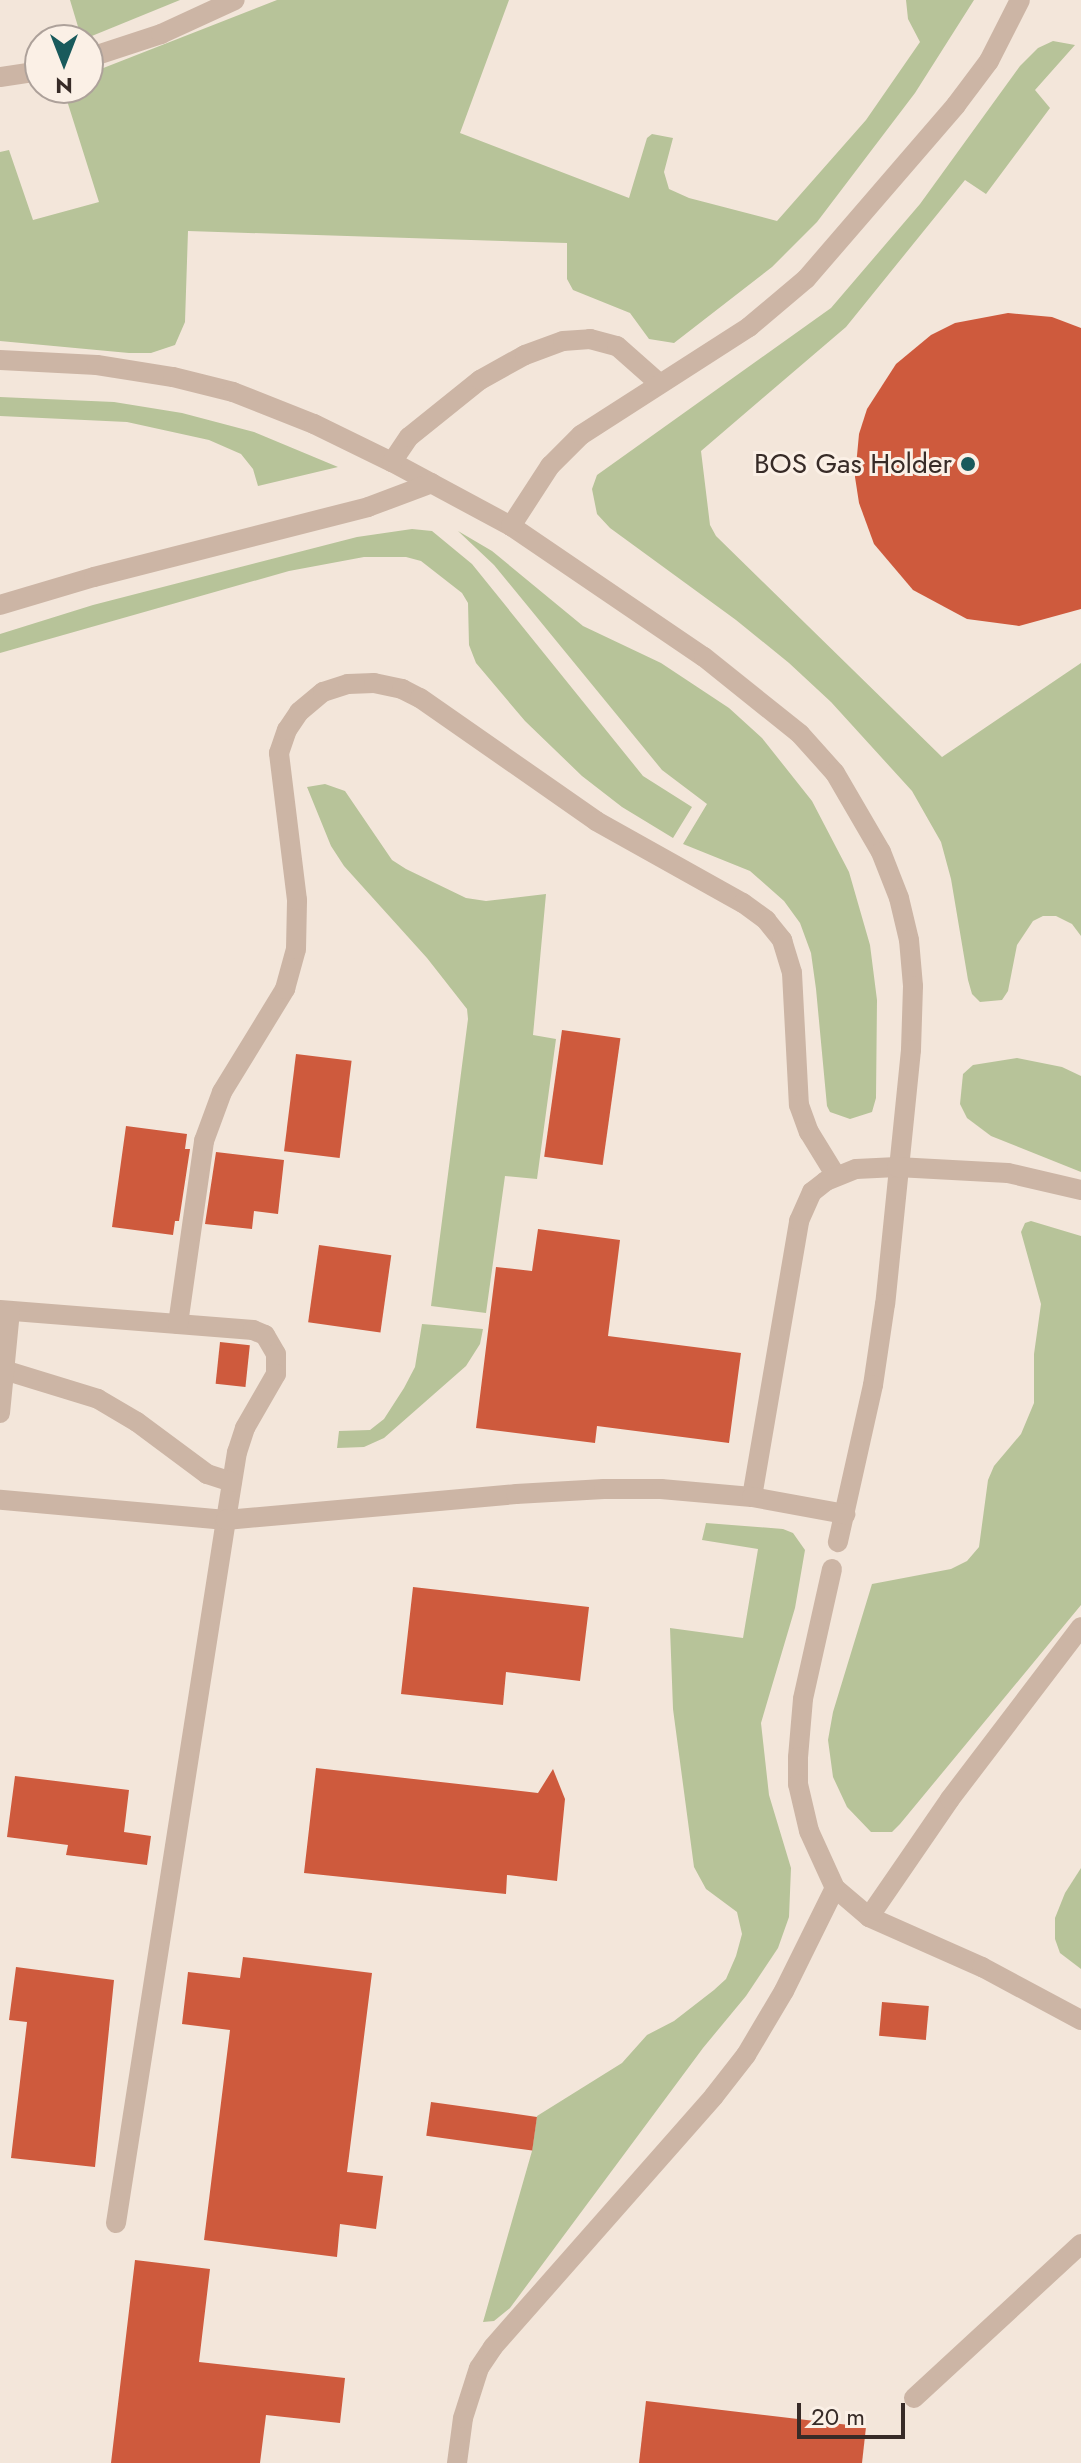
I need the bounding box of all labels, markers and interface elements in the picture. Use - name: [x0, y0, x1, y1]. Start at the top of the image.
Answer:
- north arrow: [24, 24, 104, 104]
- text: N: [55, 70, 73, 102]
- place label: BOS Gas Holder: [754, 447, 952, 481]
- marker: BOS Gas Holder: [959, 455, 977, 473]
- scale bar: [801, 2387, 909, 2437]
- text: 20 m: [811, 2399, 865, 2434]

